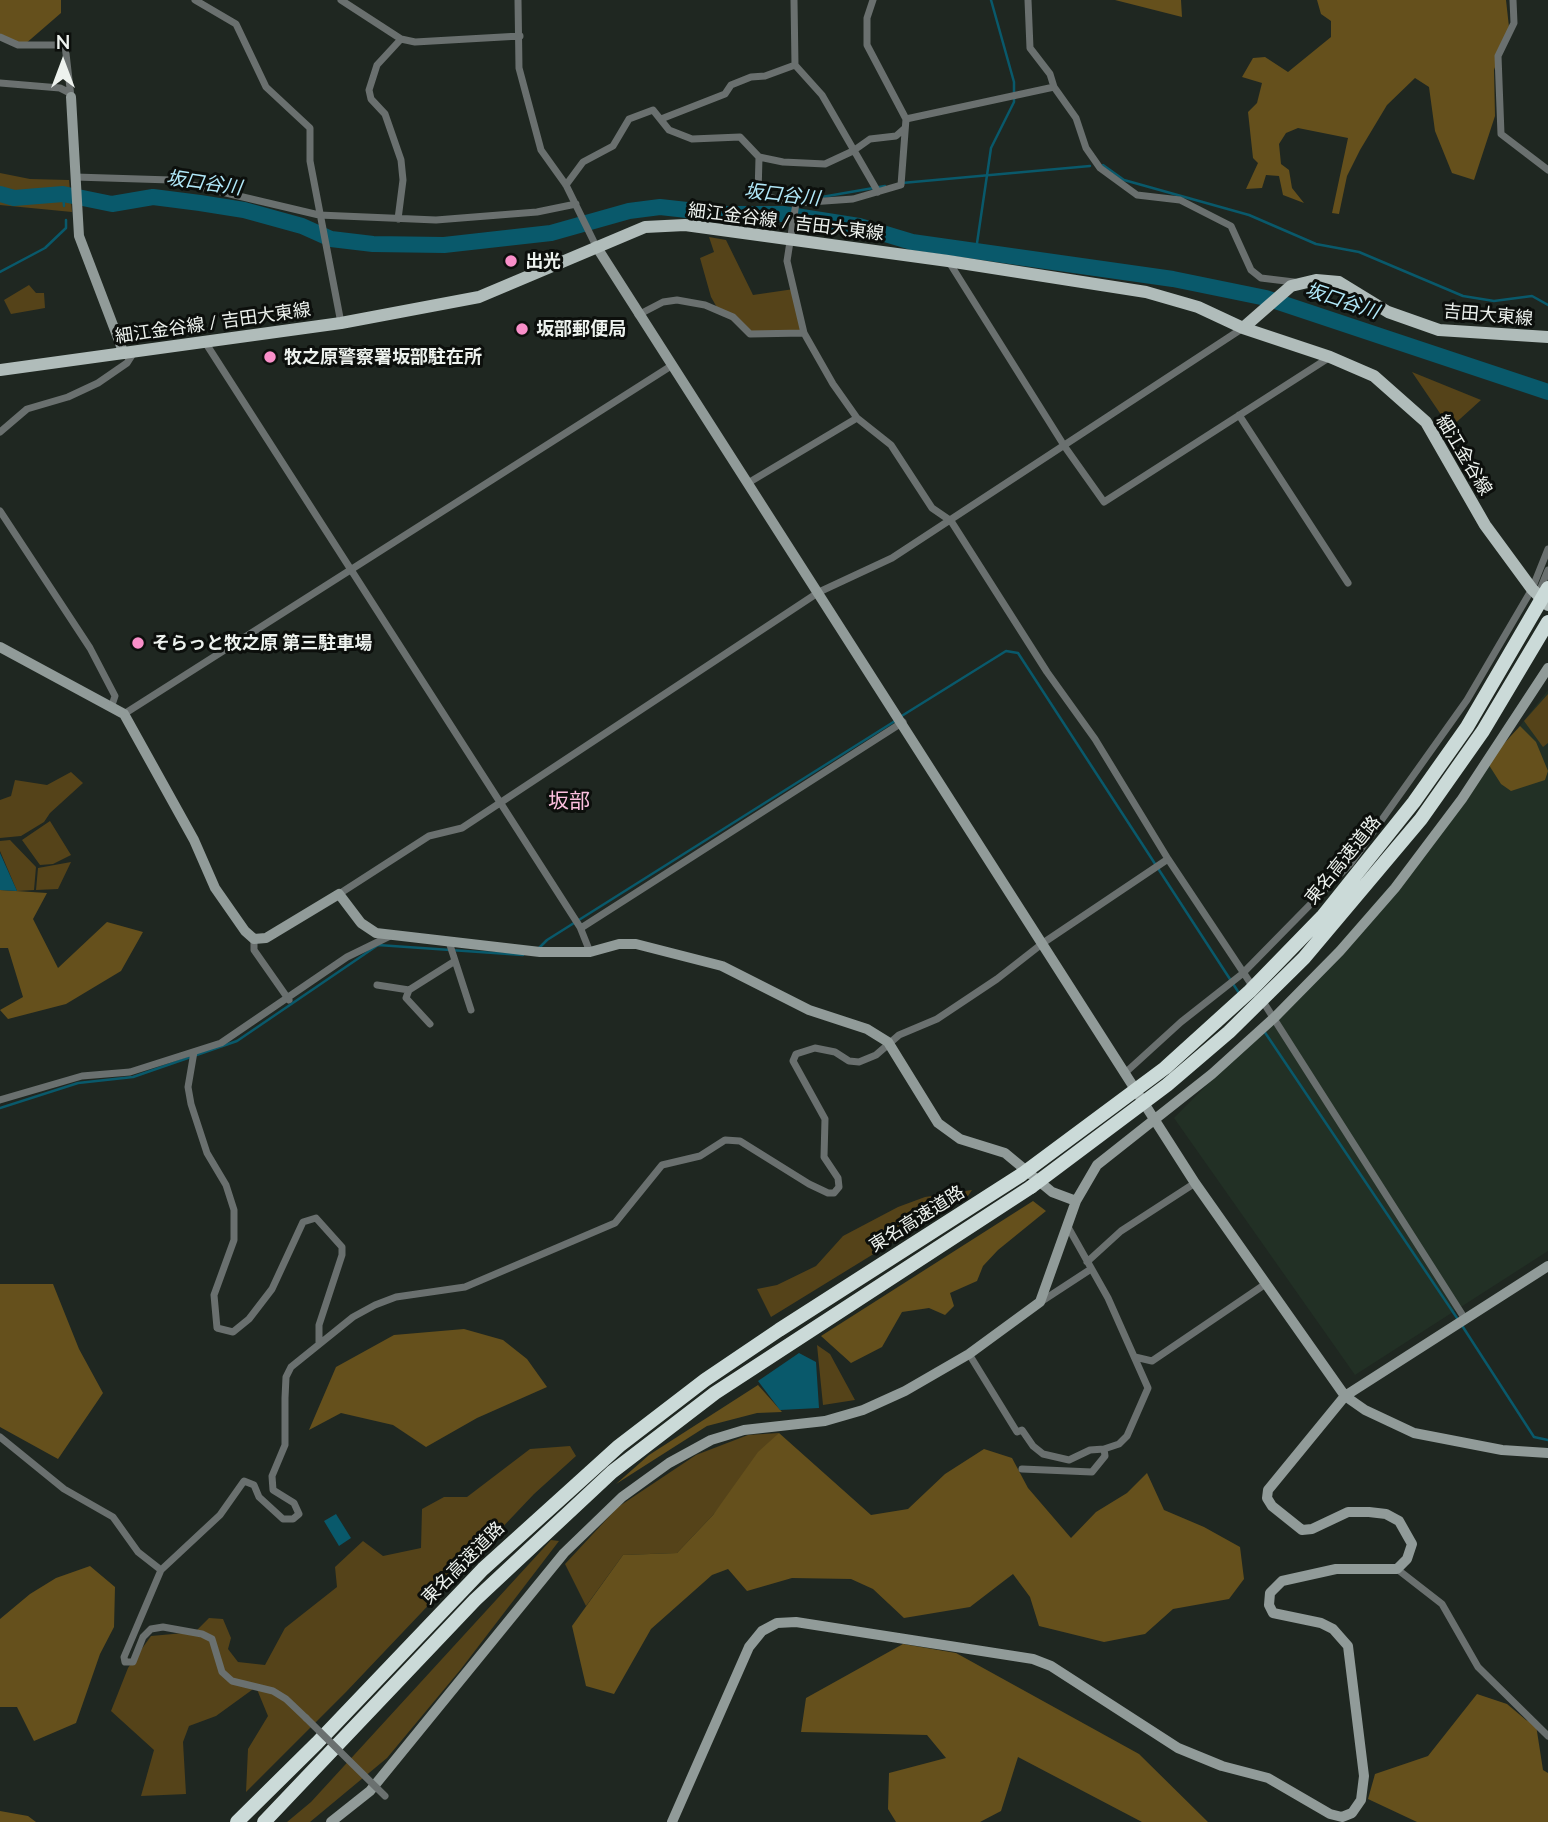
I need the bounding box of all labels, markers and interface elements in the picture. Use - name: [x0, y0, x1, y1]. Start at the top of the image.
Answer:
- north arrow: [28, 28, 98, 98]
- text: N: [56, 30, 70, 53]
- water label: 坂口谷川: [165, 166, 243, 200]
- water label: 坂口谷川: [743, 180, 821, 210]
- street label: 細江金谷線 / 吉田大東線: [687, 199, 885, 245]
- place label: 出光: [525, 250, 561, 272]
- marker: 出光: [503, 253, 519, 269]
- water label: 坂口谷川: [1302, 278, 1382, 324]
- street label: 細江金谷線 / 吉田大東線: [114, 299, 312, 347]
- street label: 吉田大東線: [1442, 300, 1534, 330]
- place label: 坂部郵便局: [536, 318, 626, 340]
- marker: 坂部郵便局: [514, 321, 530, 337]
- place label: 牧之原警察署坂部駐在所: [284, 346, 482, 368]
- marker: 牧之原警察署坂部駐在所: [262, 349, 278, 365]
- street label: 細江金谷線: [1432, 411, 1496, 499]
- place label: そらっと牧之原 第三駐車場: [152, 632, 372, 654]
- marker: そらっと牧之原 第三駐車場: [130, 635, 146, 651]
- district label: 坂部: [548, 788, 590, 814]
- street label: 東名高速道路: [1301, 811, 1385, 909]
- street label: 東名高速道路: [865, 1181, 969, 1257]
- street label: 東名高速道路: [417, 1517, 509, 1609]

